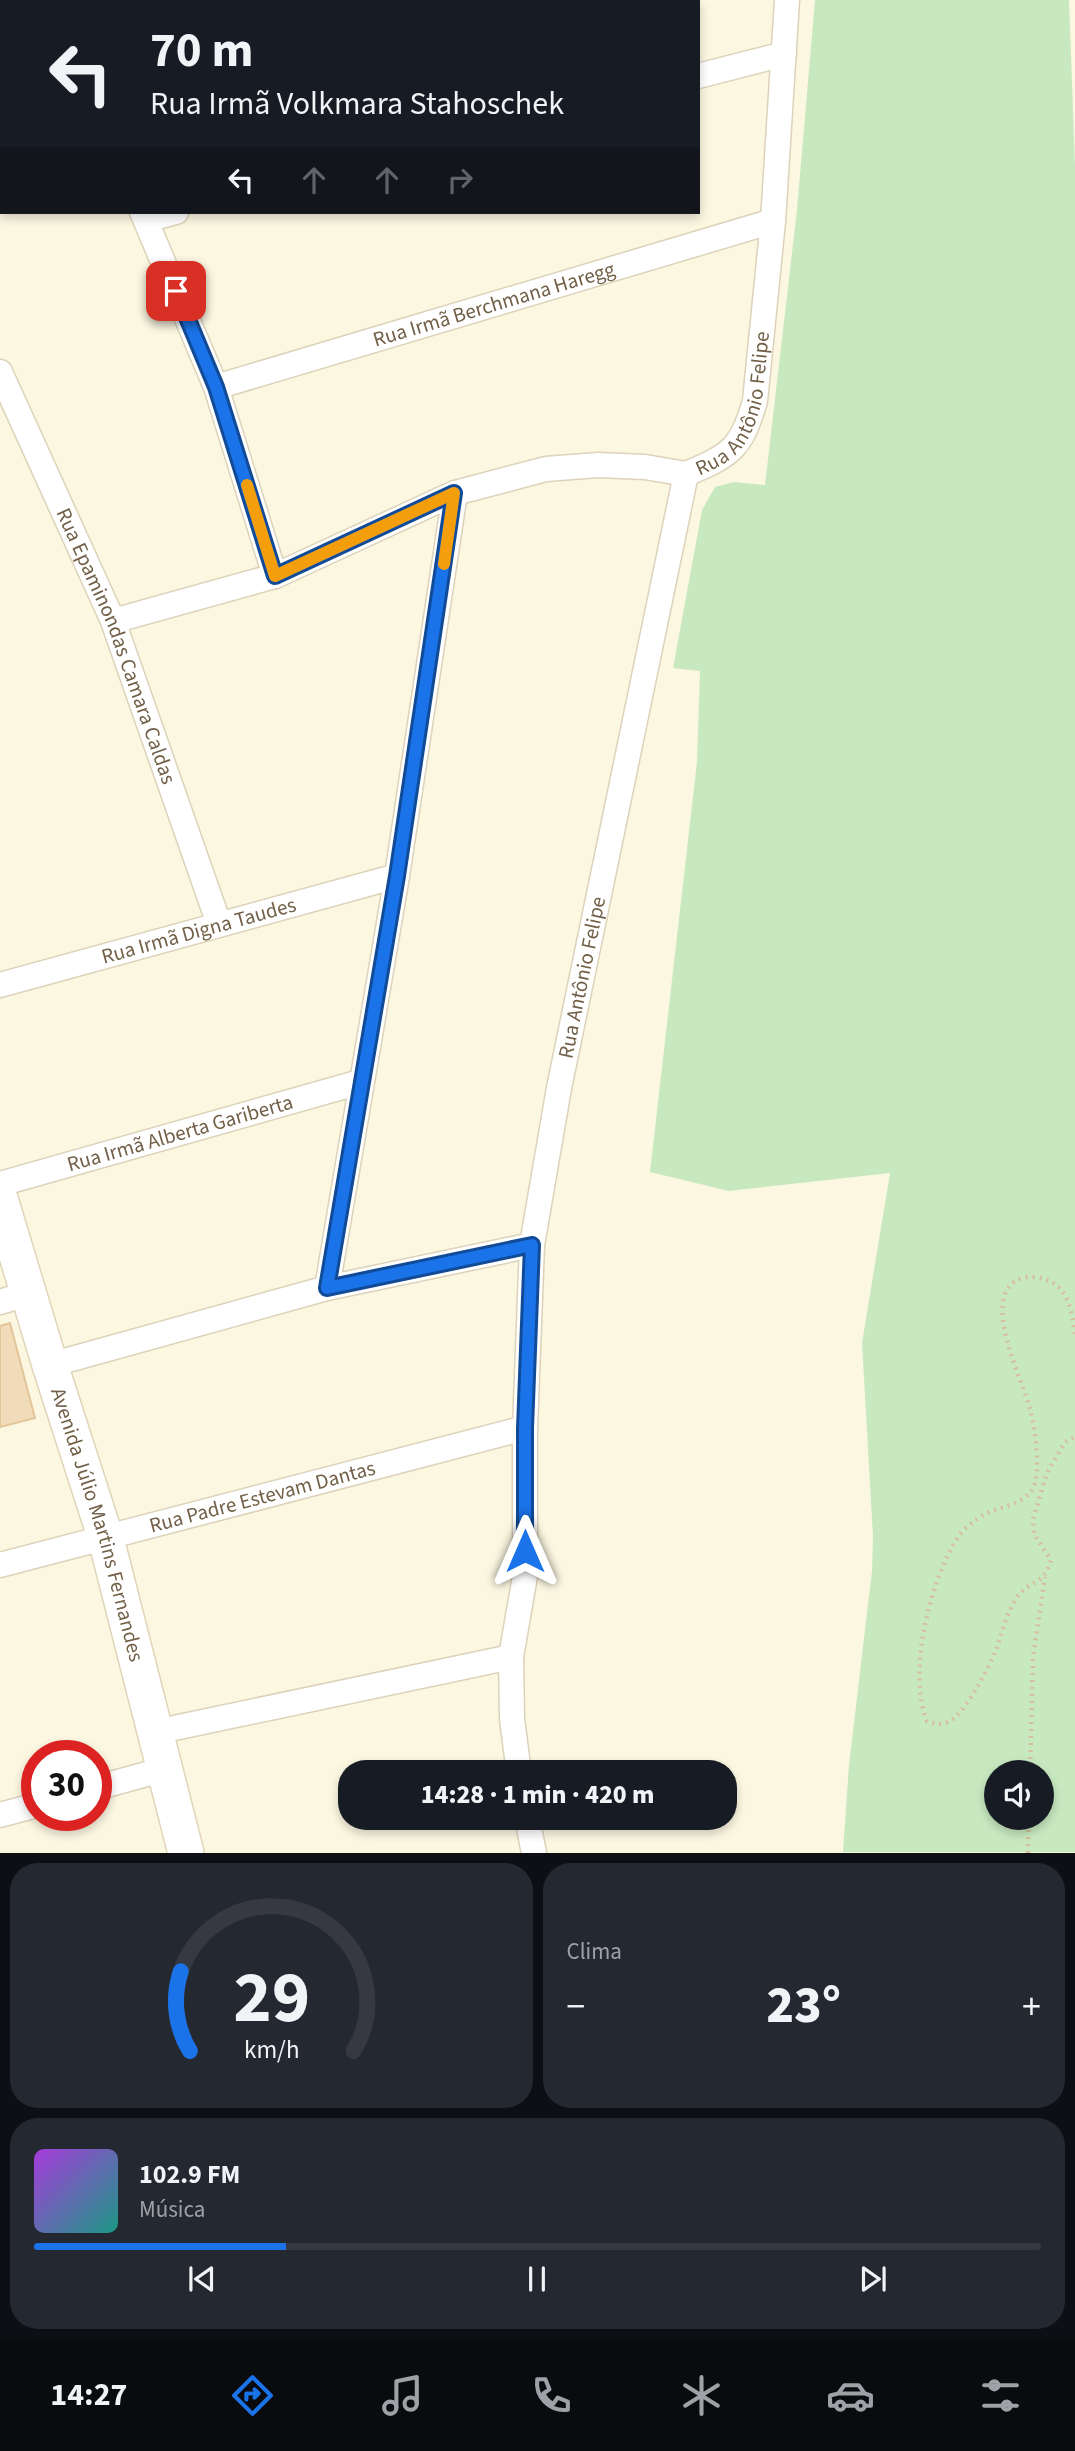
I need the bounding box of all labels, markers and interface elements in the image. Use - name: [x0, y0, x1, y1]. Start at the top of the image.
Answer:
- text: 70 m: [150, 16, 254, 86]
- icon: left: [35, 28, 126, 119]
- text: Rua Irmã Volkmara Stahoschek: [150, 81, 564, 127]
- icon: left: [222, 161, 260, 199]
- icon: ahead: [295, 161, 333, 199]
- icon: ahead: [368, 161, 406, 199]
- icon: right: [441, 161, 479, 199]
- street label: Rua Irmã Berchmana Haregg: [369, 254, 619, 354]
- pin: [146, 261, 206, 321]
- icon: arrive: [157, 272, 195, 310]
- street label: Rua Antônio Felipe: [691, 330, 777, 483]
- street label: Rua Epaminondas Camara Caldas: [49, 503, 184, 788]
- street label: Rua Irmã Digna Taudes: [98, 889, 300, 972]
- street label: Rua Antônio Felipe: [551, 894, 613, 1061]
- street label: Rua Irmã Alberta Gariberta: [64, 1087, 296, 1179]
- street label: Avenida Júlio Martins Fernandes: [43, 1384, 152, 1665]
- street label: Rua Padre Estevam Dantas: [146, 1453, 379, 1540]
- position arrow: [488, 1514, 562, 1588]
- speed limit sign: 30: [21, 1740, 112, 1831]
- map controls: [984, 1760, 1054, 1830]
- button: sound: [984, 1760, 1054, 1830]
- text: 14:28 · 1 min · 420 m: [421, 1776, 654, 1813]
- text: Clima: [567, 1935, 622, 1968]
- text: 29: [233, 1947, 310, 2051]
- text: 23°: [766, 1969, 841, 2043]
- text: −: [567, 1980, 585, 2034]
- text: +: [1022, 1980, 1041, 2034]
- text: km/h: [244, 2032, 299, 2068]
- text: 102.9 FM: [139, 2156, 240, 2193]
- text: Música: [139, 2193, 205, 2226]
- icon: previous: [183, 2260, 221, 2298]
- icon: pause: [518, 2260, 556, 2298]
- icon: next: [854, 2260, 892, 2298]
- icon: directions: [228, 2371, 277, 2420]
- icon: music: [378, 2371, 427, 2420]
- icon: phone: [527, 2371, 576, 2420]
- icon: climate: [677, 2371, 726, 2420]
- icon: car: [826, 2371, 875, 2420]
- icon: filters: [976, 2371, 1025, 2420]
- text: 14:27: [50, 2372, 127, 2418]

